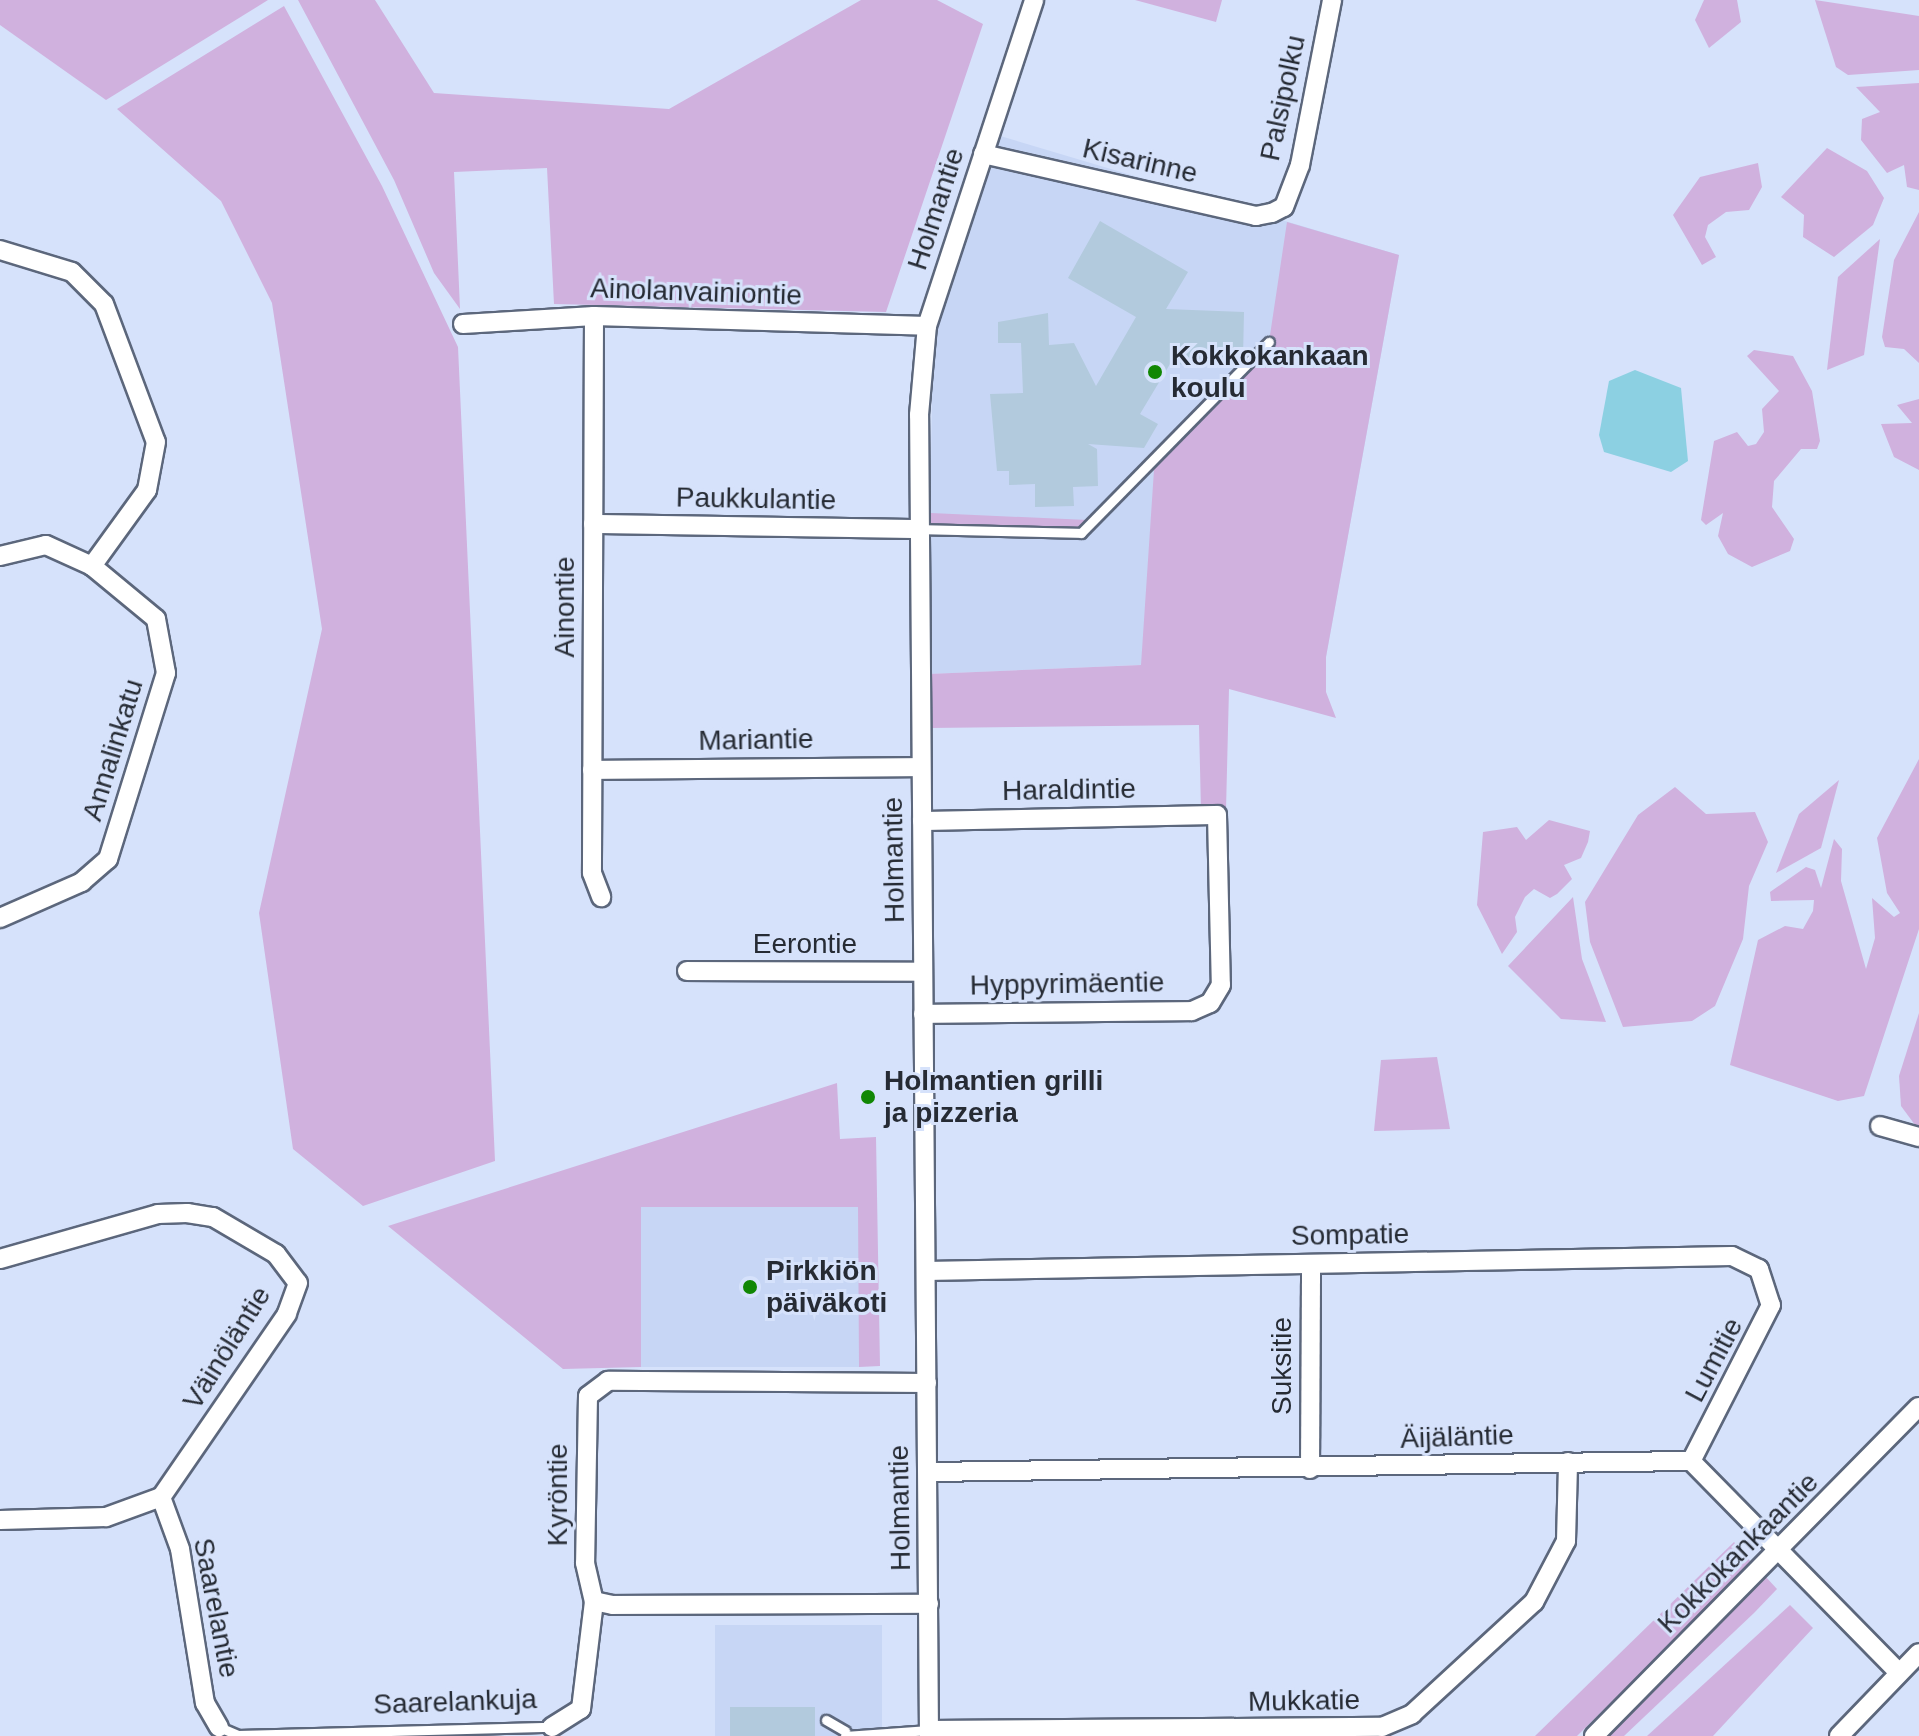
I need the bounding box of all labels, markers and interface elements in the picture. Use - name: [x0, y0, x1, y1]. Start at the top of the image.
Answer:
- street label: Palsipolku: [1253, 32, 1313, 164]
- street label: Kisarinne: [1079, 132, 1201, 190]
- street label: Holmantie: [901, 144, 971, 274]
- street label: Ainolanvainiontie: [590, 272, 802, 312]
- place label: Kokkokankaan koulu: [1171, 339, 1369, 405]
- marker: Kokkokankaan koulu: [1146, 363, 1164, 381]
- street label: Paukkulantie: [676, 481, 836, 517]
- street label: Ainontie: [548, 556, 582, 658]
- street label: Annalinkatu: [76, 675, 150, 825]
- street label: Mariantie: [698, 722, 814, 758]
- street label: Haraldintie: [1002, 772, 1136, 808]
- street label: Holmantie: [876, 797, 912, 923]
- street label: Eerontie: [753, 927, 857, 961]
- street label: Hyppyrimäentie: [969, 966, 1165, 1002]
- place label: Holmantien grilli ja pizzeria: [884, 1064, 1103, 1130]
- marker: Holmantien grilli ja pizzeria: [859, 1088, 877, 1106]
- street label: Sompatie: [1291, 1217, 1409, 1253]
- place label: Pirkkiön päiväkoti: [766, 1254, 887, 1320]
- marker: Pirkkiön päiväkoti: [741, 1278, 759, 1296]
- street label: Väinöläntie: [176, 1280, 278, 1416]
- street label: Lumitie: [1678, 1312, 1750, 1408]
- street label: Suksitie: [1265, 1317, 1299, 1415]
- street label: Äijäläntie: [1400, 1418, 1514, 1456]
- street label: Kyröntie: [541, 1444, 575, 1546]
- street label: Holmantie: [882, 1445, 918, 1571]
- street label: Kokkokankaantie: [1651, 1466, 1825, 1640]
- street label: Saarelantie: [186, 1535, 246, 1681]
- street label: Saarelankuja: [373, 1682, 537, 1722]
- street label: Mukkatie: [1248, 1683, 1360, 1719]

